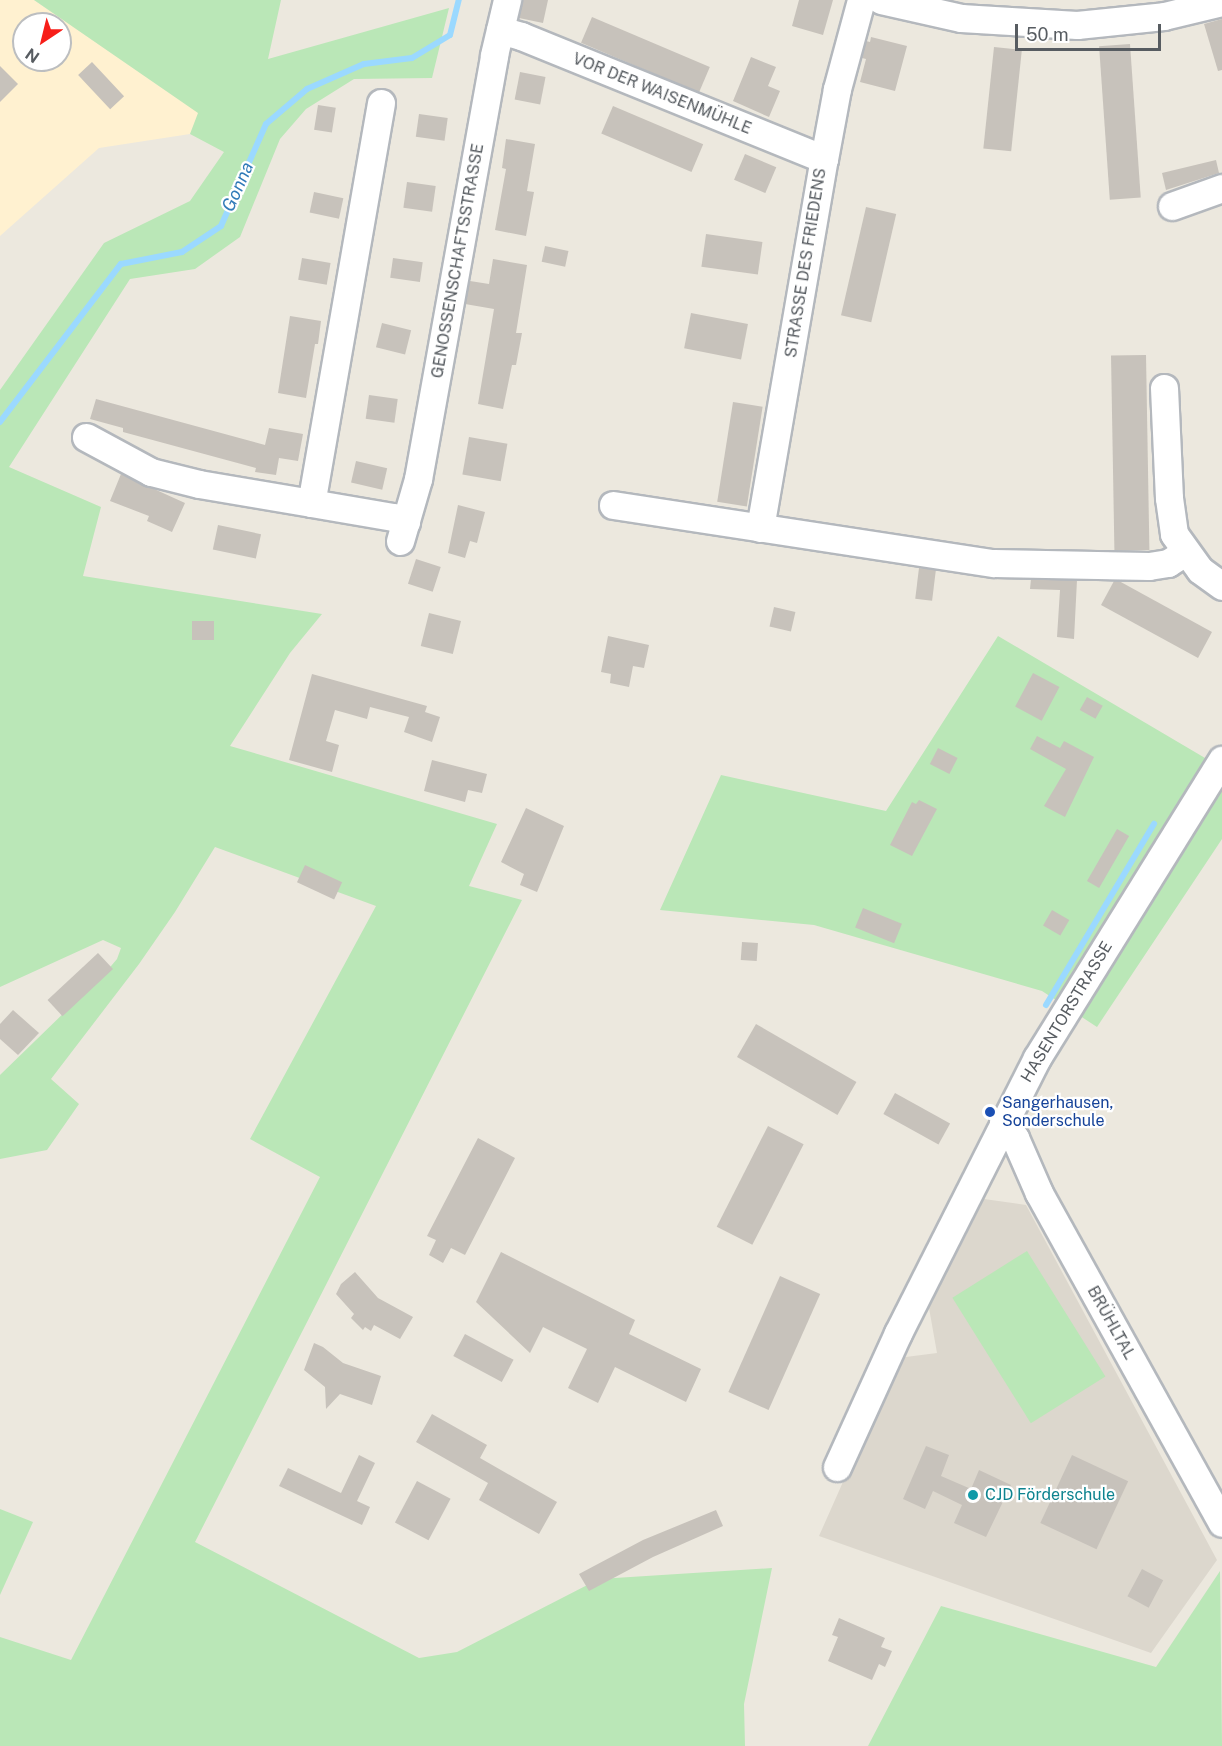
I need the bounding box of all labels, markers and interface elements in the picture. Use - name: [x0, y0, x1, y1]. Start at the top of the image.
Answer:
- north arrow: [12, 12, 72, 72]
- scale bar: [1018, 12, 1164, 50]
- text: 50 m: [1026, 24, 1069, 45]
- text: N: [22, 44, 43, 67]
- street label: VOR DER WAISENMÜHLE: [570, 49, 754, 139]
- street label: GENOSSENSCHAFTSSTRASSE: [428, 142, 488, 380]
- water label: Gonna: [218, 159, 258, 215]
- street label: STRASSE DES FRIEDENS: [782, 167, 830, 359]
- street label: HASENTORSTRASSE: [1017, 938, 1117, 1086]
- place label: Sangerhausen, Sonderschule: [1002, 1093, 1113, 1131]
- marker: Sangerhausen, Sonderschule: [983, 1105, 997, 1119]
- street label: BRÜHLTAL: [1083, 1283, 1139, 1363]
- place label: CJD Förderschule: [985, 1485, 1115, 1505]
- marker: CJD Förderschule: [966, 1488, 980, 1502]

